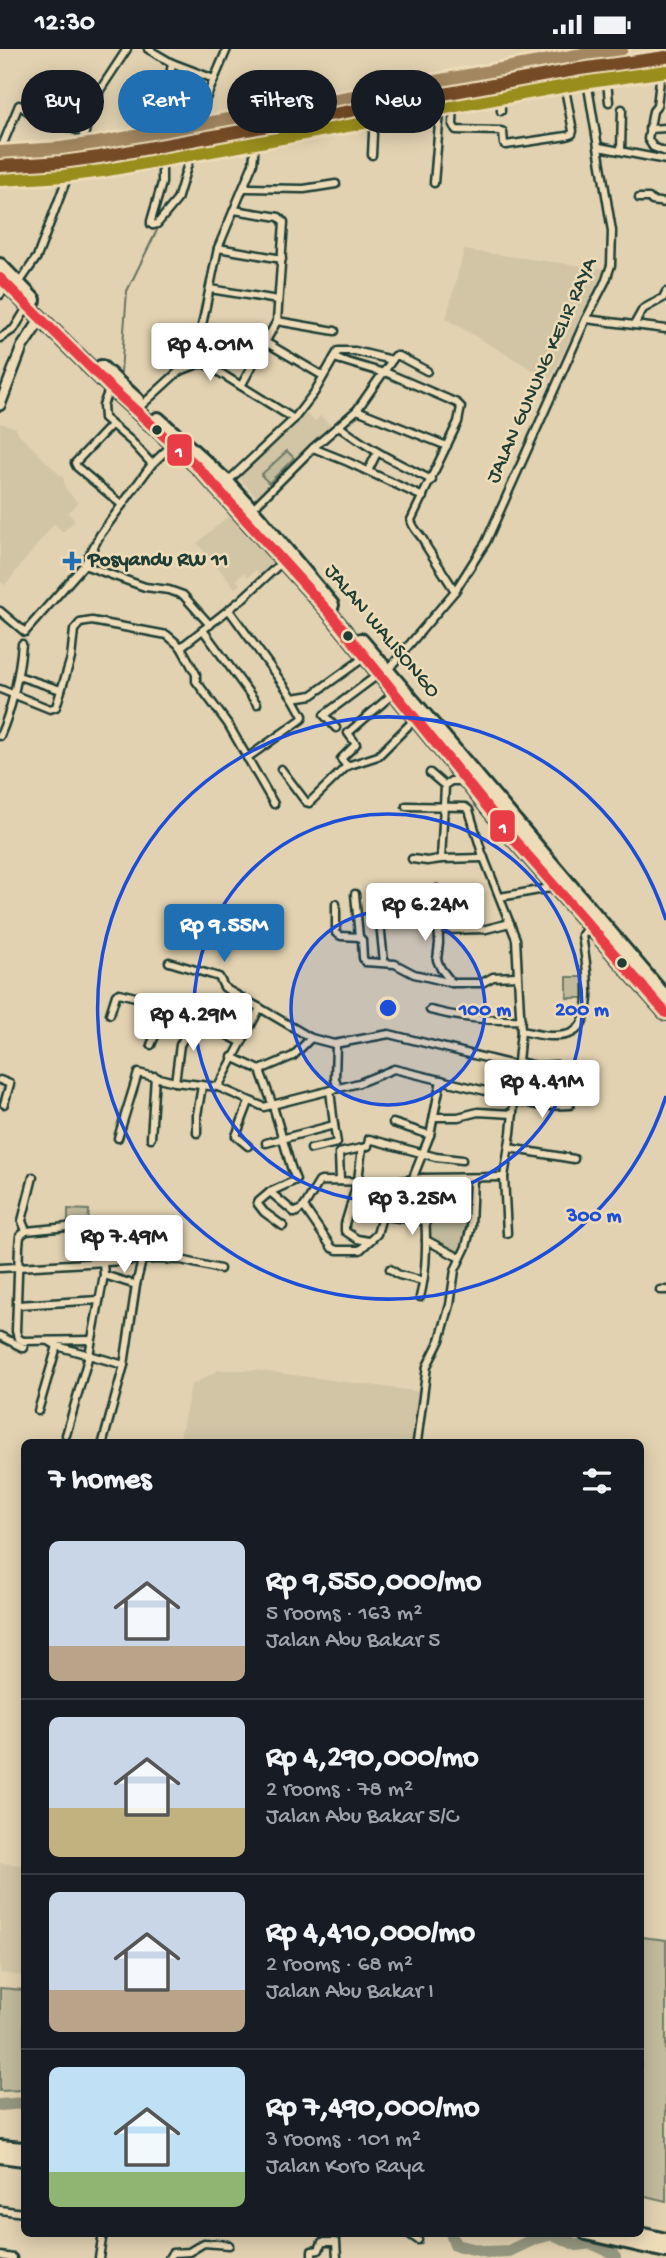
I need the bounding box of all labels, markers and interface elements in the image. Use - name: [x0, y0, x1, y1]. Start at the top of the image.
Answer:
- text: 12:30: [35, 9, 95, 40]
- chip: Buy: [21, 70, 104, 133]
- chip: Rent: [118, 70, 213, 133]
- chip: Filters: [227, 70, 337, 133]
- chip: New: [351, 70, 445, 133]
- street label: JALAN GUNUNG KELIR RAYA: [482, 253, 605, 488]
- pin: Rp 4.01M: [138, 323, 282, 383]
- text: Rp 4.01M: [167, 332, 253, 359]
- unlabelled marker: [150, 423, 164, 437]
- line badge: 1: [166, 433, 193, 467]
- text: 1: [174, 442, 183, 465]
- place label: Posyandu RW 11: [87, 549, 228, 574]
- marker: Posyandu RW 11: [62, 551, 82, 571]
- street label: JALAN WALISONGO: [318, 560, 445, 704]
- unlabelled marker: [341, 629, 355, 643]
- line badge: 1: [489, 809, 516, 843]
- text: 1: [498, 818, 507, 841]
- pin: Rp 6.24M: [353, 883, 497, 943]
- text: Rp 6.24M: [382, 892, 468, 919]
- pin: Rp 9.55M: [152, 905, 296, 964]
- text: Rp 9.55M: [180, 913, 268, 940]
- unlabelled marker: [615, 956, 629, 970]
- pin: Rp 4.29M: [121, 993, 265, 1053]
- centre of rings: [376, 996, 400, 1020]
- text: 100 m: [458, 999, 511, 1024]
- text: 200 m: [555, 999, 609, 1024]
- text: Rp 4.29M: [150, 1002, 236, 1029]
- pin: Rp 4.41M: [470, 1061, 614, 1120]
- text: Rp 4.41M: [500, 1069, 584, 1096]
- pin: Rp 3.25M: [340, 1177, 484, 1237]
- text: Rp 3.25M: [368, 1186, 456, 1213]
- text: 300 m: [566, 1205, 621, 1230]
- pin: Rp 7.49M: [52, 1215, 196, 1275]
- text: Rp 7.49M: [81, 1224, 167, 1251]
- icon: filters: [578, 1462, 616, 1500]
- text: 7 homes: [49, 1464, 151, 1499]
- text: Rp 9,550,000/mo: [266, 1566, 481, 1601]
- icon: home: [105, 1569, 189, 1653]
- text: 5 rooms · 163 m²: [266, 1601, 422, 1628]
- text: Jalan Abu Bakar 5: [266, 1628, 440, 1655]
- text: Rp 4,290,000/mo: [266, 1742, 479, 1777]
- icon: home: [105, 1745, 189, 1829]
- text: 2 rooms · 78 m²: [266, 1777, 413, 1804]
- text: Jalan Abu Bakar 5/C: [266, 1804, 458, 1831]
- text: Rp 4,410,000/mo: [266, 1917, 475, 1952]
- icon: home: [105, 1920, 189, 2004]
- text: 2 rooms · 68 m²: [266, 1952, 413, 1979]
- text: Jalan Abu Bakar I: [266, 1979, 434, 2006]
- text: Rp 7,490,000/mo: [266, 2092, 479, 2127]
- icon: home: [105, 2095, 189, 2179]
- text: 3 rooms · 101 m²: [266, 2127, 421, 2154]
- text: Jalan Koro Raya: [266, 2154, 424, 2181]

